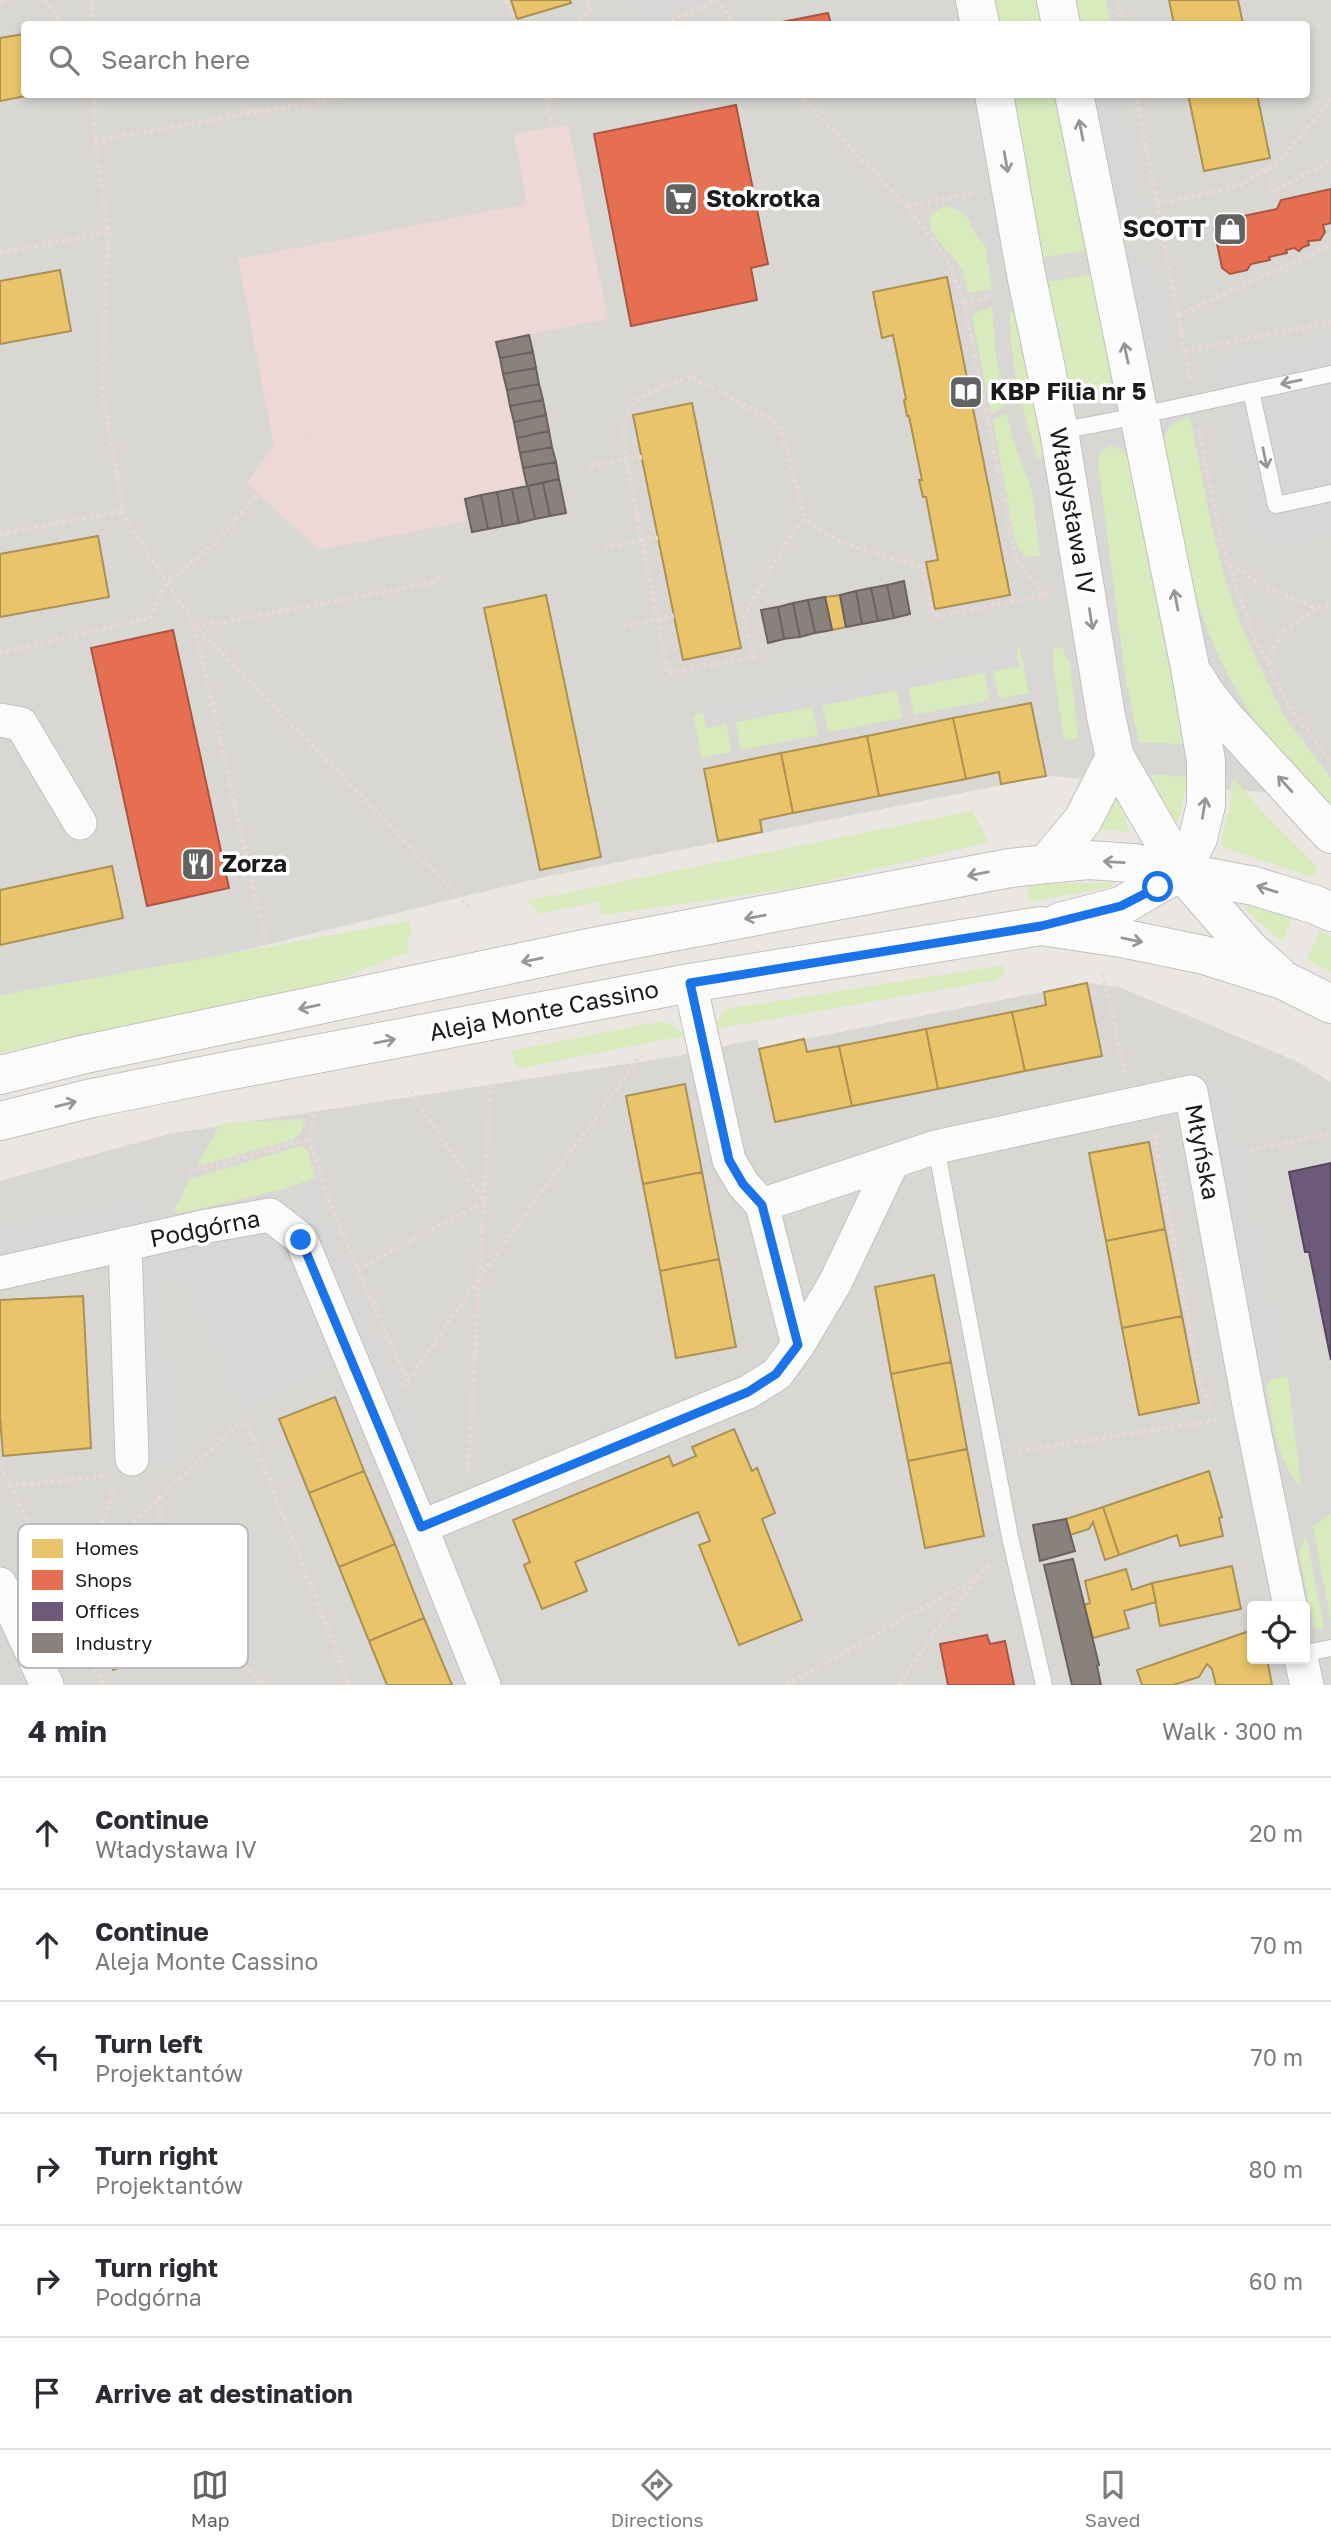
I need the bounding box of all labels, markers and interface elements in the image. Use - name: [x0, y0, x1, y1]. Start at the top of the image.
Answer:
- search box: [21, 21, 1310, 98]
- icon: search: [45, 41, 83, 79]
- text: Search here: [101, 44, 250, 75]
- one-way arrow: [1074, 119, 1088, 142]
- one-way arrow: [1000, 150, 1013, 173]
- supermarket icon: Stokrotka: [662, 180, 700, 218]
- place label: Stokrotka: [706, 183, 820, 212]
- shop icon: SCOTT: [1211, 210, 1249, 248]
- place label: SCOTT: [1123, 213, 1206, 242]
- one-way arrow: [1119, 342, 1133, 365]
- library icon: KBP Filia nr 5: [947, 373, 985, 411]
- place label: KBP Filia nr 5: [990, 376, 1146, 405]
- one-way arrow: [1280, 376, 1303, 390]
- street label: Władysława IV: [1045, 425, 1102, 596]
- one-way arrow: [1259, 446, 1273, 469]
- one-way arrow: [1169, 589, 1183, 612]
- one-way arrow: [1085, 607, 1098, 630]
- one-way arrow: [1277, 775, 1293, 793]
- one-way arrow: [1198, 797, 1211, 820]
- restaurant icon: Zorza: [179, 845, 217, 883]
- place label: Zorza: [222, 848, 287, 877]
- one-way arrow: [1103, 855, 1126, 868]
- one-way arrow: [967, 868, 990, 881]
- route start: [1142, 871, 1173, 902]
- one-way arrow: [1256, 882, 1278, 895]
- one-way arrow: [744, 911, 767, 925]
- one-way arrow: [1120, 934, 1143, 948]
- one-way arrow: [521, 954, 544, 968]
- street label: Aleja Monte Cassino: [427, 973, 661, 1046]
- one-way arrow: [298, 1001, 321, 1015]
- one-way arrow: [373, 1033, 396, 1047]
- one-way arrow: [54, 1097, 77, 1110]
- street label: Młyńska: [1180, 1101, 1227, 1202]
- street label: Podgórna: [147, 1203, 262, 1252]
- route end: [285, 1224, 316, 1255]
- legend: [18, 1524, 248, 1668]
- text: Homes: [75, 1536, 139, 1559]
- text: Shops: [75, 1568, 132, 1591]
- text: Offices: [75, 1599, 140, 1622]
- map controls: [1247, 1601, 1310, 1664]
- button: locate: [1247, 1601, 1310, 1664]
- text: Industry: [75, 1631, 152, 1654]
- text: 4 min: [28, 1713, 107, 1749]
- text: Walk · 300 m: [1162, 1717, 1303, 1745]
- text: Continue: [95, 1804, 209, 1835]
- icon: ahead: [28, 1814, 66, 1852]
- text: 20 m: [1249, 1819, 1303, 1847]
- text: Władysława IV: [95, 1835, 257, 1863]
- text: Continue: [95, 1916, 209, 1947]
- icon: ahead: [28, 1926, 66, 1964]
- text: 70 m: [1250, 1931, 1303, 1959]
- text: Aleja Monte Cassino: [95, 1947, 318, 1975]
- text: Turn left: [95, 2028, 203, 2059]
- icon: left: [28, 2038, 66, 2076]
- text: 70 m: [1250, 2043, 1303, 2071]
- text: Projektantów: [95, 2059, 243, 2087]
- text: Turn right: [95, 2140, 218, 2171]
- icon: right: [28, 2150, 66, 2188]
- text: 80 m: [1249, 2155, 1303, 2183]
- text: Projektantów: [95, 2171, 243, 2199]
- text: Turn right: [95, 2252, 218, 2283]
- icon: right: [28, 2262, 66, 2300]
- text: 60 m: [1249, 2267, 1303, 2295]
- text: Podgórna: [95, 2283, 202, 2311]
- icon: arrive: [28, 2374, 66, 2412]
- text: Arrive at destination: [95, 2378, 353, 2409]
- tab: Map: [191, 2466, 229, 2531]
- tab: Directions: [611, 2466, 704, 2531]
- tab: Saved: [1085, 2466, 1140, 2531]

